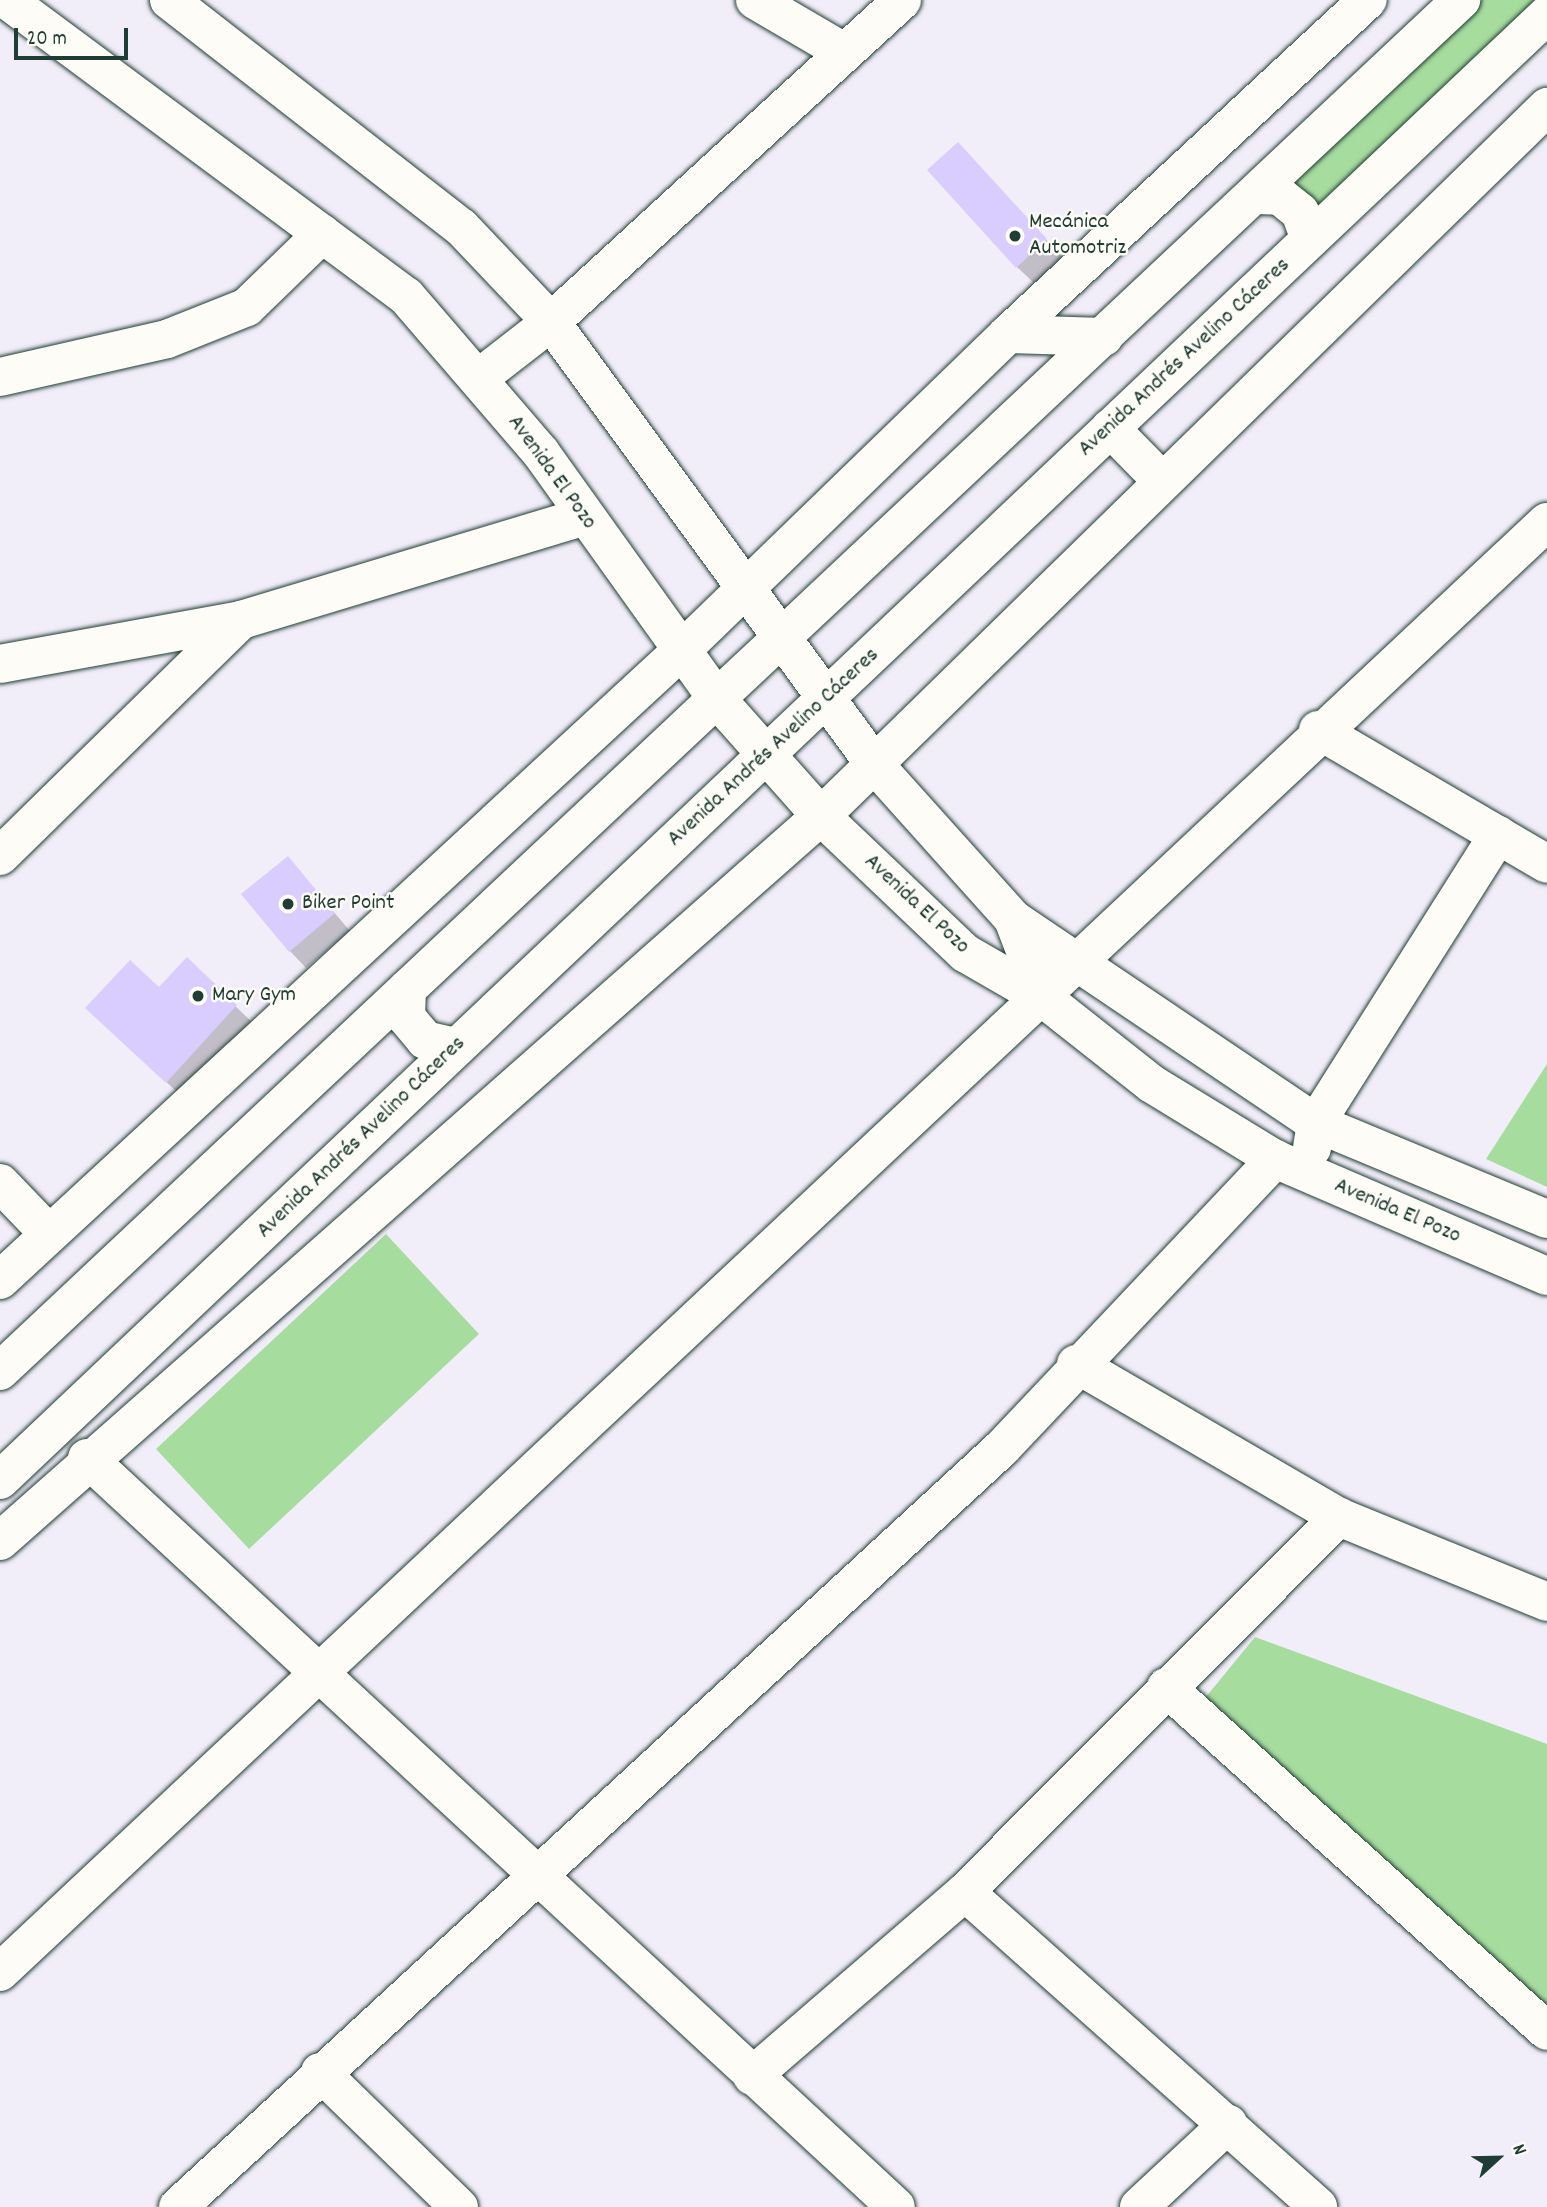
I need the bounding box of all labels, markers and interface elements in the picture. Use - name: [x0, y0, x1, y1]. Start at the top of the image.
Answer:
- scale bar: [18, 14, 131, 58]
- text: 20 m: [27, 25, 67, 55]
- place label: Mecánica Automotriz: [1029, 209, 1126, 263]
- marker: Mecánica Automotriz: [1007, 228, 1023, 244]
- street label: Avenida Andrés Avelino Cáceres: [1073, 252, 1297, 464]
- street label: Avenida El Pozo: [500, 410, 602, 536]
- street label: Avenida Andrés Avelino Cáceres: [662, 642, 886, 854]
- street label: Avenida El Pozo: [857, 849, 975, 961]
- place label: Biker Point: [302, 890, 394, 918]
- marker: Biker Point: [280, 896, 296, 912]
- place label: Mary Gym: [212, 982, 296, 1010]
- marker: Mary Gym: [190, 988, 206, 1004]
- street label: Avenida Andrés Avelino Cáceres: [252, 1031, 472, 1245]
- street label: Avenida El Pozo: [1330, 1173, 1464, 1251]
- north arrow: [1463, 2123, 1533, 2193]
- text: N: [1504, 2141, 1532, 2159]

